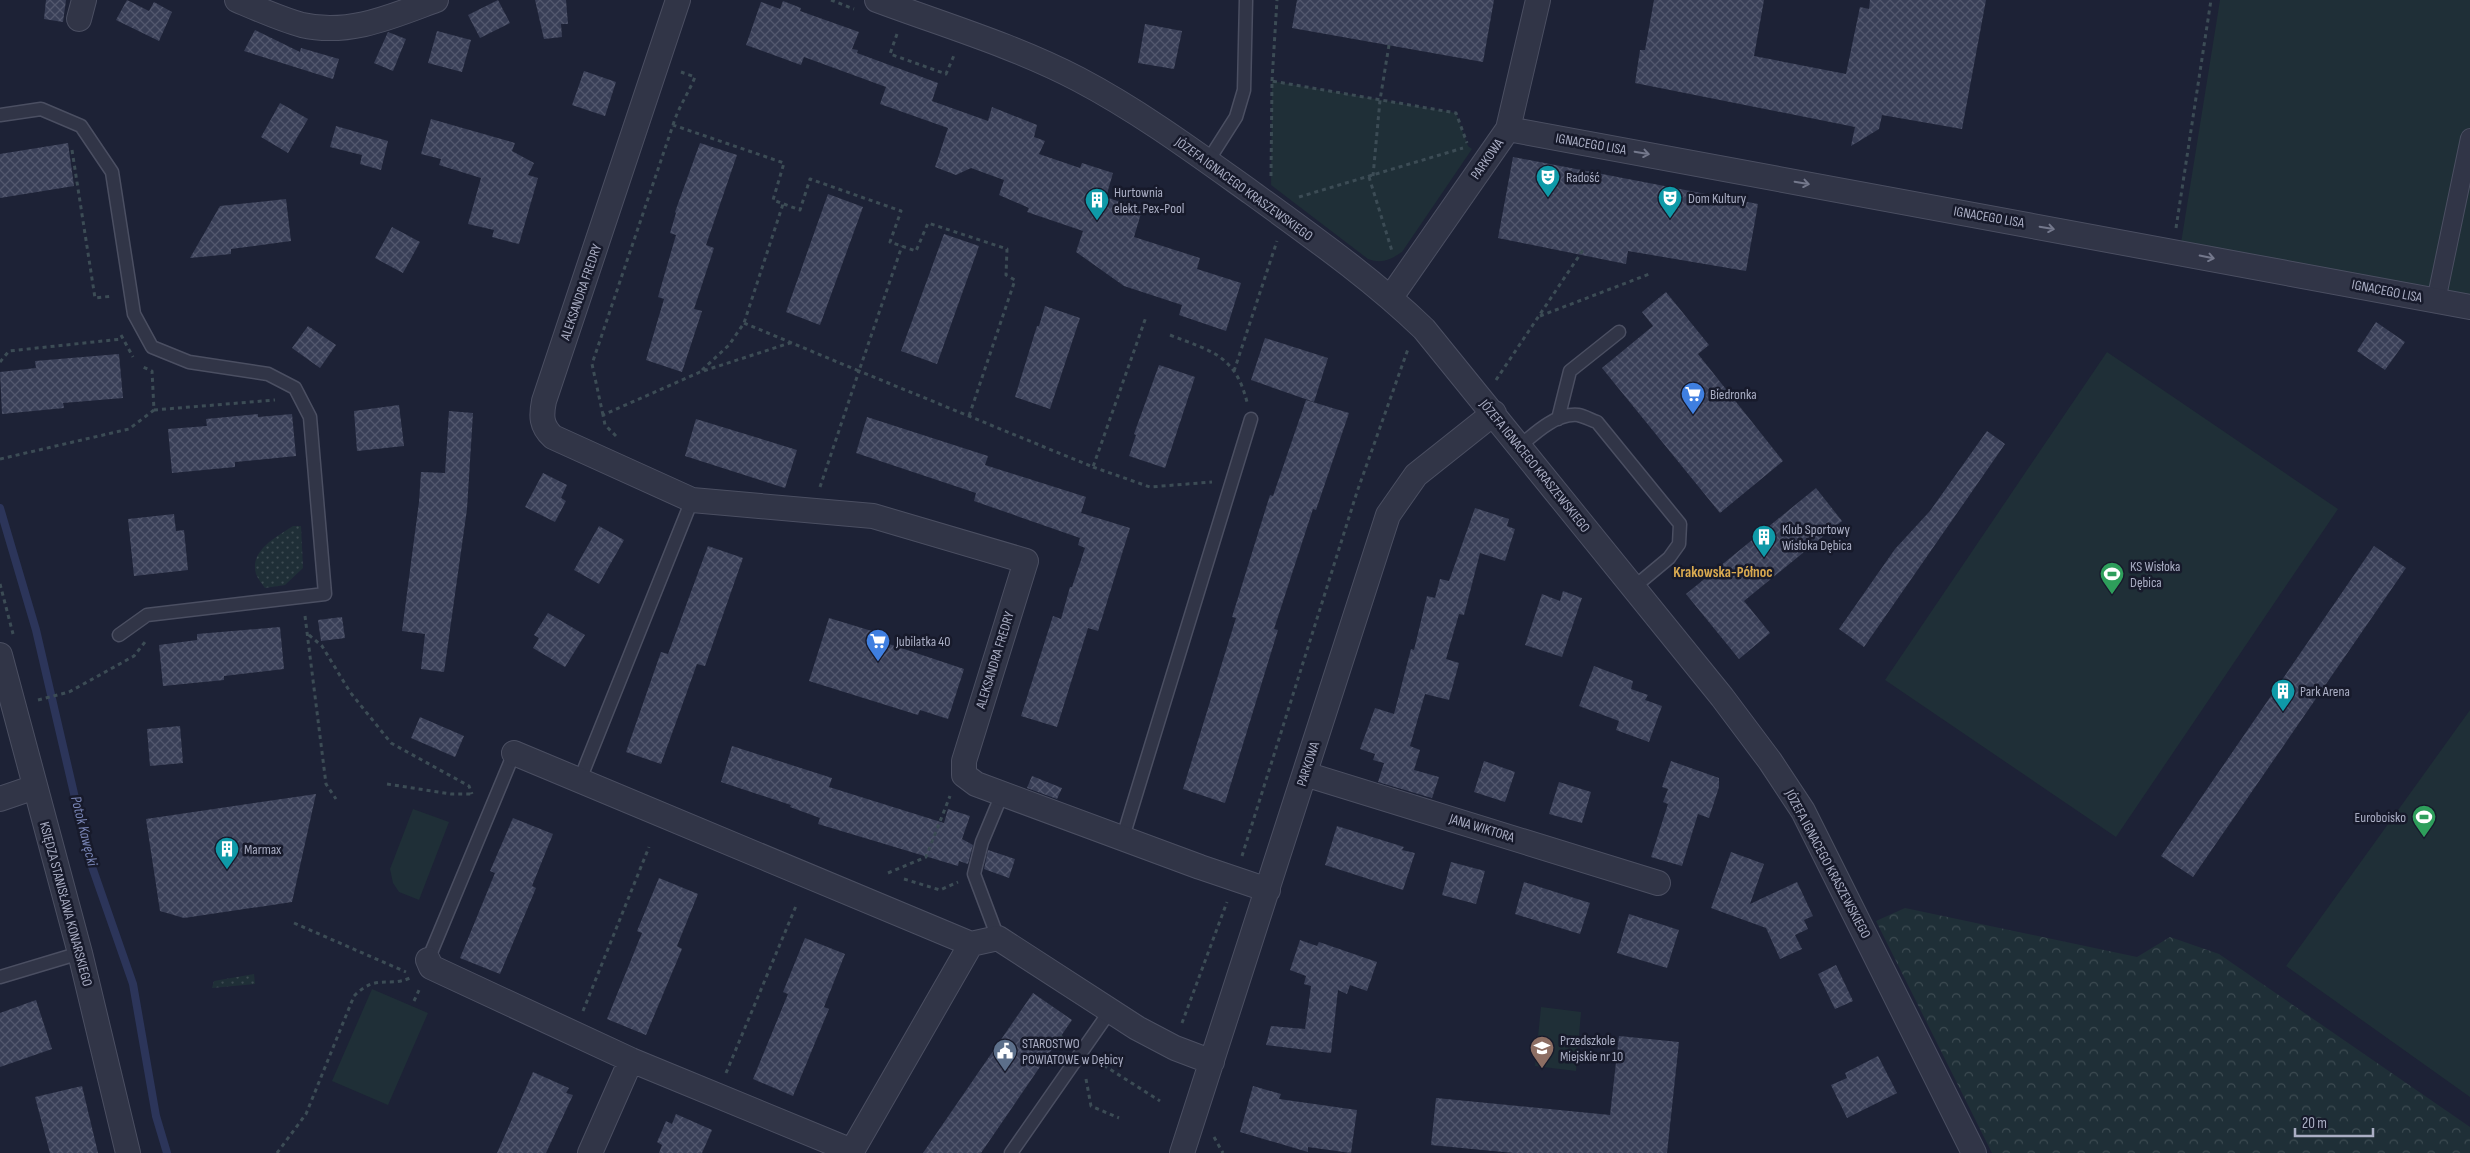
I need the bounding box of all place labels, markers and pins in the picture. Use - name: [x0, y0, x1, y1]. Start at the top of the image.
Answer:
- theatre icon: Radość: [1535, 164, 1561, 198]
- place label: Radość: [1566, 169, 1600, 186]
- place label: Hurtownia elekt. Pex-Pool: [1114, 184, 1184, 217]
- theatre icon: Dom Kultury: [1657, 185, 1683, 219]
- building icon: Hurtownia elekt. Pex-Pool: [1084, 187, 1110, 221]
- place label: Dom Kultury: [1688, 190, 1747, 207]
- supermarket icon: Biedronka: [1680, 381, 1706, 415]
- place label: Biedronka: [1710, 386, 1757, 403]
- place label: Klub Sportowy Wisłoka Dębica: [1782, 521, 1852, 554]
- building icon: Klub Sportowy Wisłoka Dębica: [1751, 524, 1777, 558]
- place label: KS Wisłoka Dębica: [2130, 558, 2180, 591]
- sports icon: KS Wisłoka Dębica: [2099, 561, 2125, 595]
- supermarket icon: Jubilatka 40: [865, 628, 891, 662]
- place label: Jubilatka 40: [895, 633, 950, 650]
- building icon: Park Arena: [2270, 678, 2296, 712]
- place label: Park Arena: [2300, 683, 2350, 700]
- sports icon: Euroboisko: [2411, 804, 2437, 838]
- place label: Euroboisko: [2355, 809, 2406, 826]
- building icon: Marmax: [214, 836, 240, 870]
- place label: Marmax: [244, 841, 282, 858]
- place label: Przedszkole Miejskie nr 10: [1560, 1032, 1623, 1065]
- place label: STAROSTWO POWIATOWE w Dębicy: [1022, 1035, 1124, 1068]
- school or university icon: Przedszkole Miejskie nr 10: [1529, 1035, 1555, 1069]
- public building icon: STAROSTWO POWIATOWE w Dębicy: [992, 1038, 1018, 1072]

